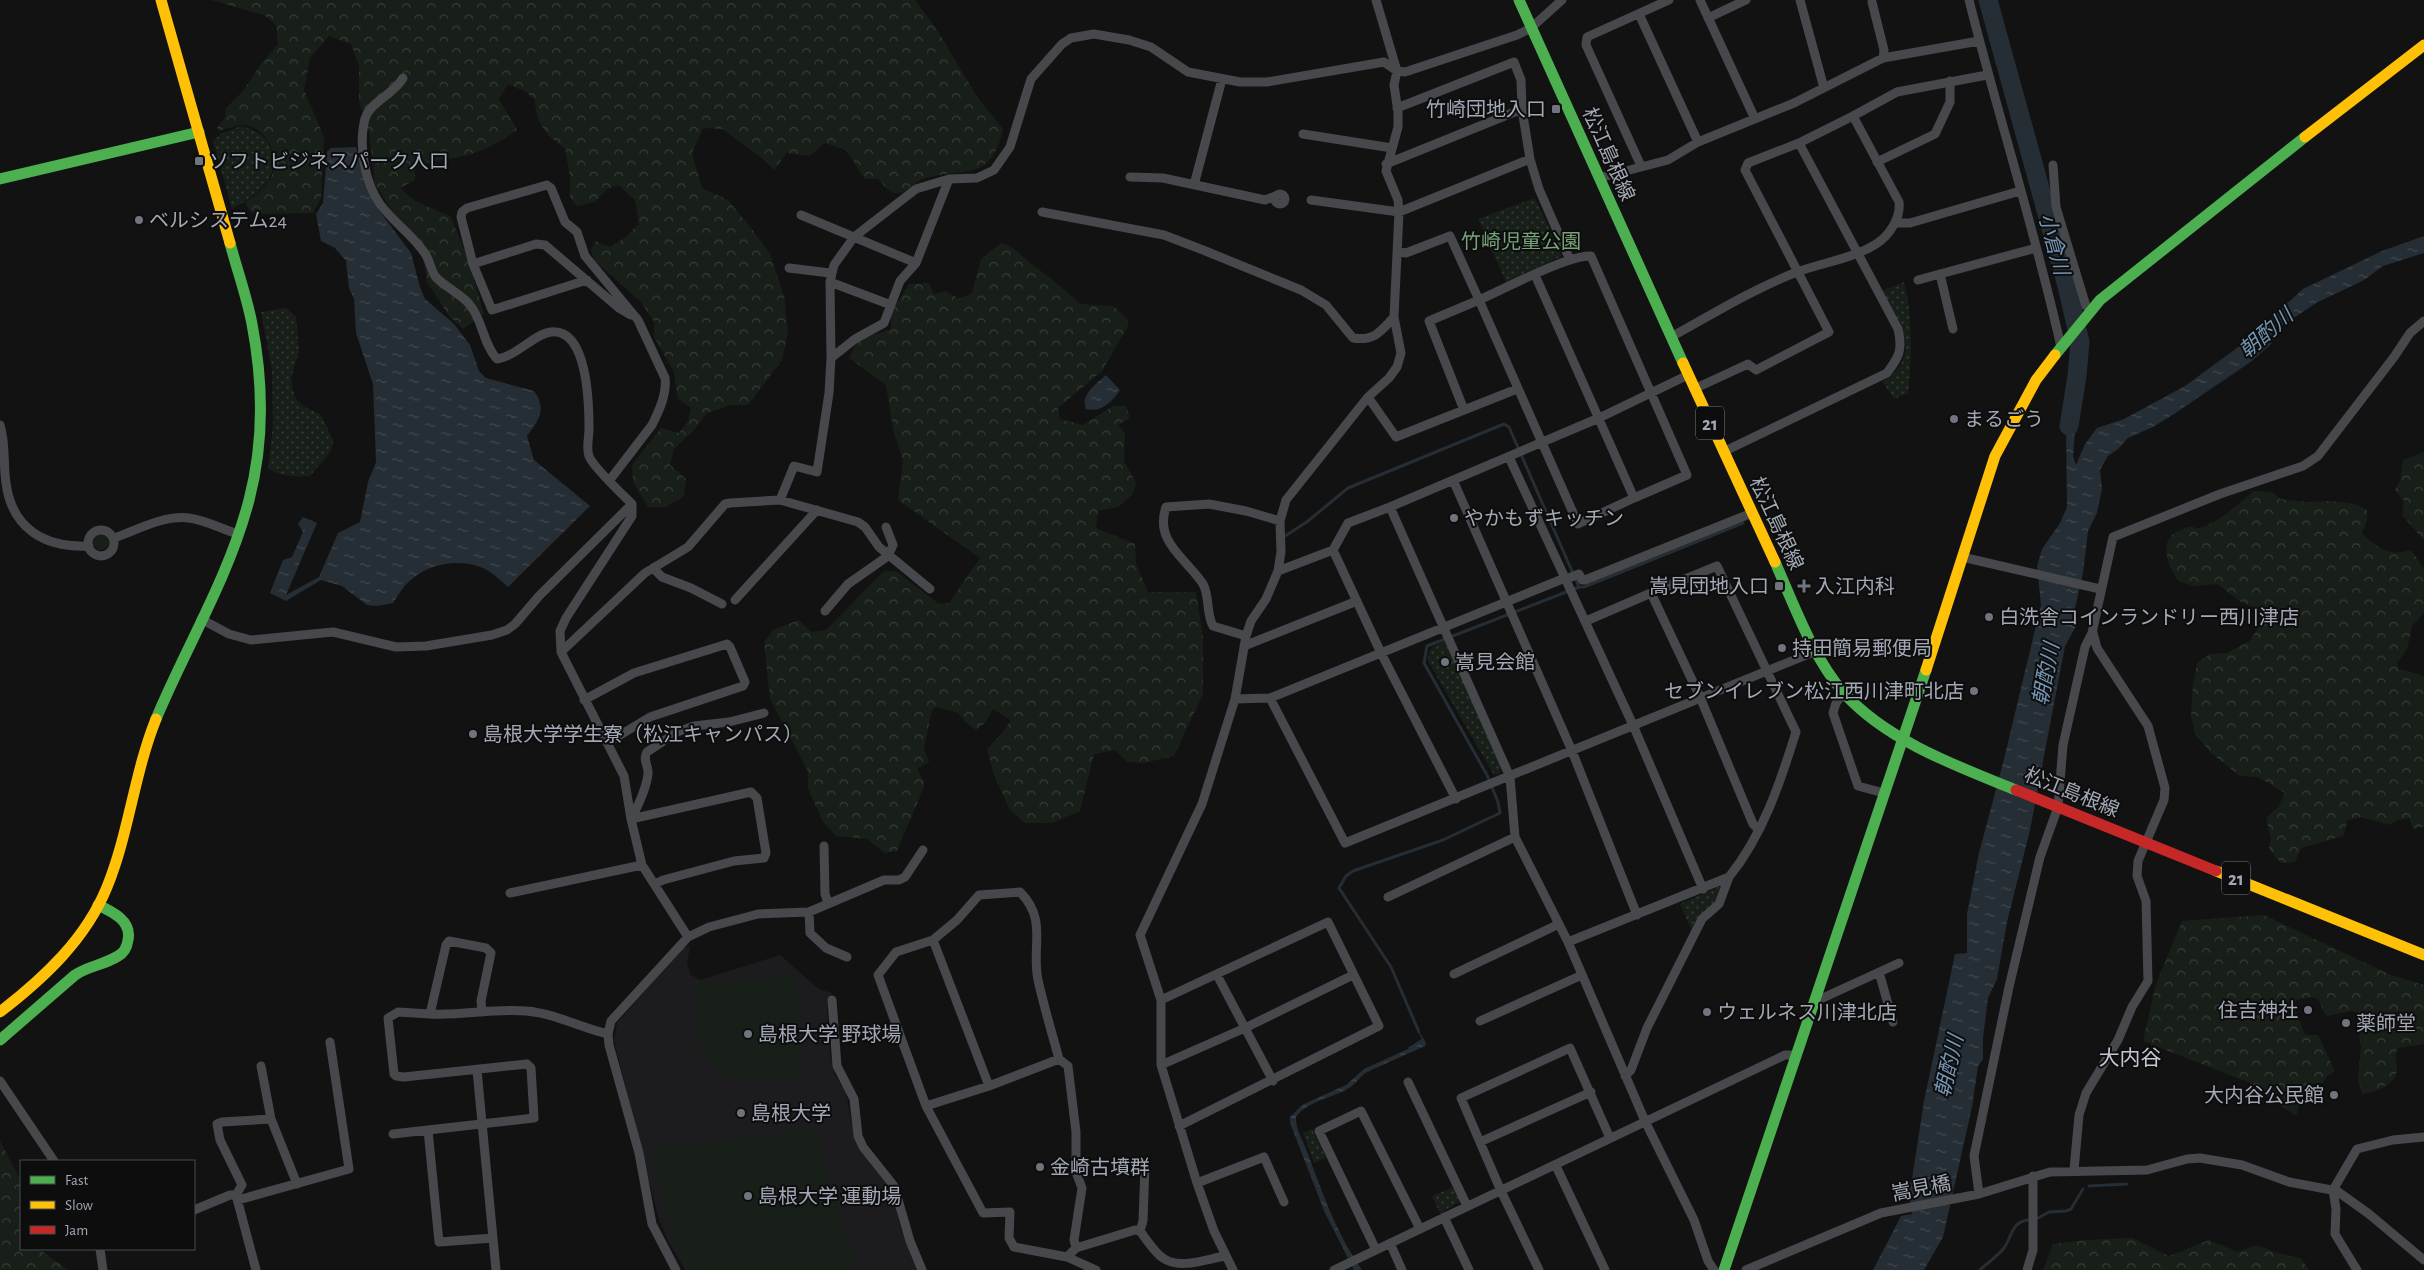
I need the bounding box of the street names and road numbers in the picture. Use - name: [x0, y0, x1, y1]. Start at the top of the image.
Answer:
- street label: 松江島根線: [1579, 104, 1639, 204]
- road number: 21: [1696, 406, 1724, 439]
- street label: 松江島根線: [1746, 473, 1808, 573]
- street label: 松江島根線: [2022, 763, 2122, 821]
- road number: 21: [2222, 861, 2250, 894]
- street label: 嵩見橋: [1890, 1172, 1953, 1205]

